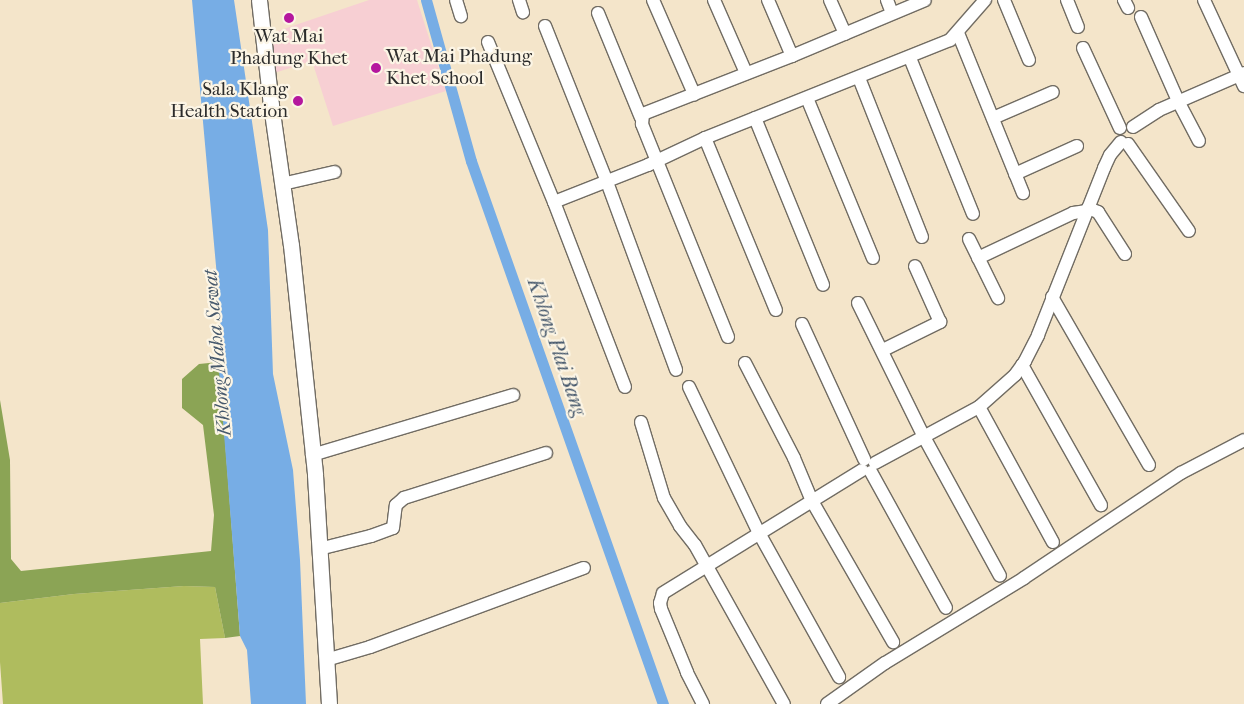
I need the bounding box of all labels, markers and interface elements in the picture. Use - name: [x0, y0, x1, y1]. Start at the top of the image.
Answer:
- marker: Wat Mai Phadung Khet: [283, 12, 295, 24]
- place label: Wat Mai Phadung Khet: [230, 26, 348, 70]
- place label: Wat Mai Phadung Khet School: [386, 46, 532, 90]
- marker: Wat Mai Phadung Khet School: [370, 62, 382, 74]
- place label: Sala Klang Health Station: [170, 79, 288, 123]
- marker: Sala Klang Health Station: [292, 95, 304, 107]
- water label: Khlong Maha Sawat: [198, 269, 236, 437]
- water label: Khlong Plai Bang: [522, 275, 592, 419]

